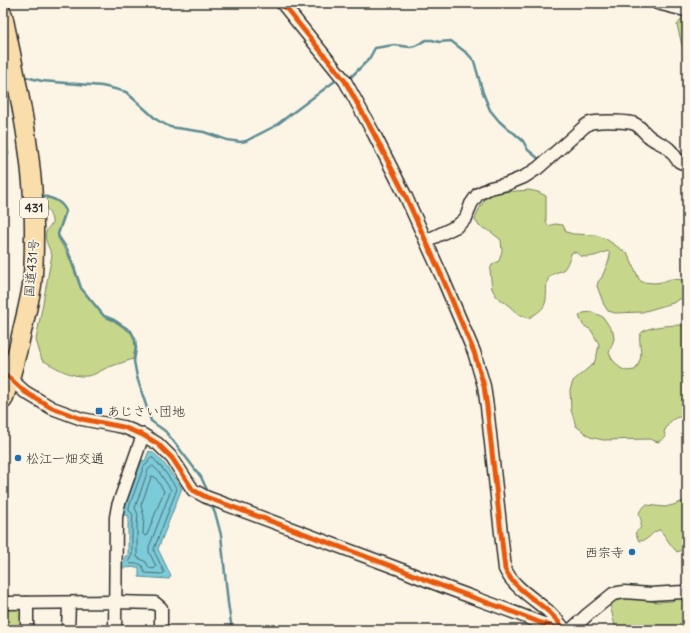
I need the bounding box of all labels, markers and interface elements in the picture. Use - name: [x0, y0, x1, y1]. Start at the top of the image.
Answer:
- road number: 431: [20, 198, 48, 218]
- street label: 国道431号: [20, 238, 43, 298]
- place label: あじさい団地: [107, 403, 185, 420]
- marker: あじさい団地: [94, 406, 104, 416]
- place label: 松江一畑交通: [26, 450, 104, 467]
- marker: 松江一畑交通: [13, 453, 23, 463]
- place label: 西宗寺: [585, 544, 624, 561]
- marker: 西宗寺: [627, 547, 637, 557]

